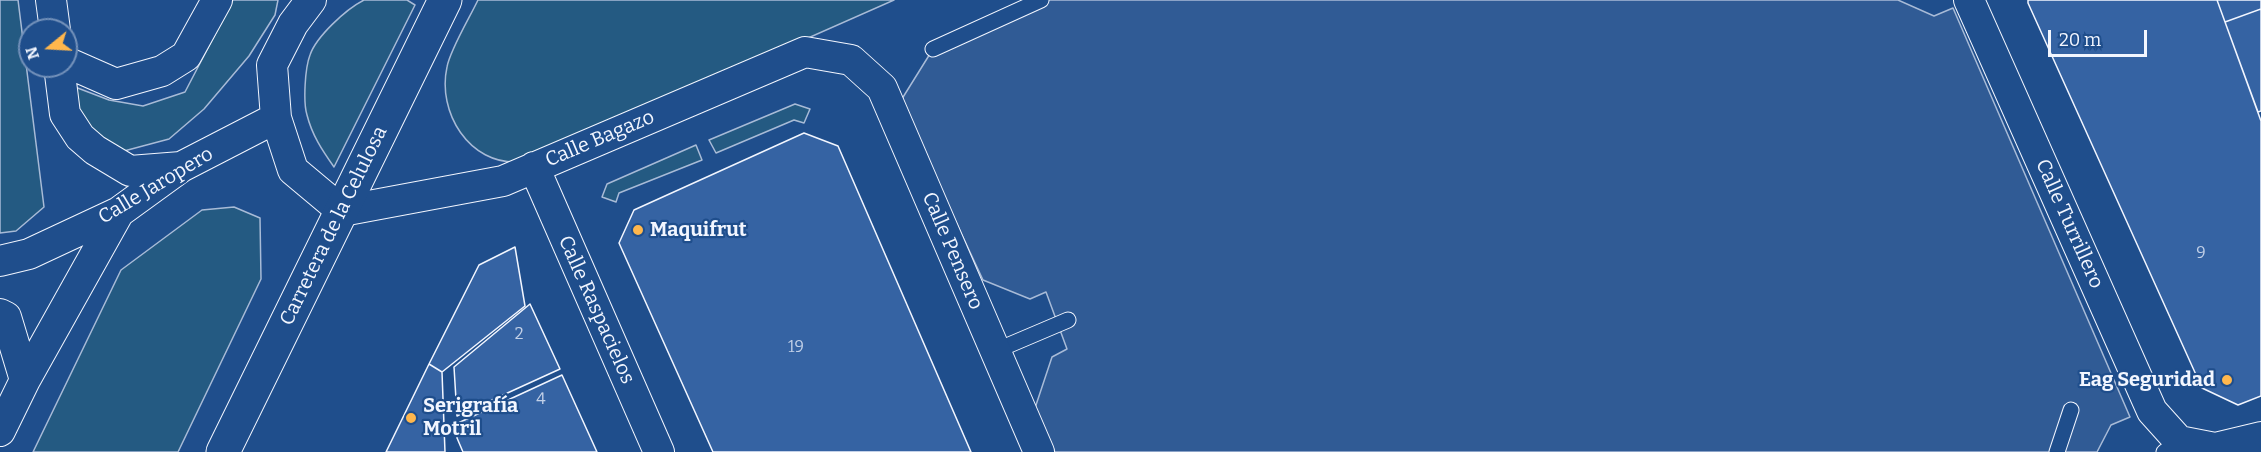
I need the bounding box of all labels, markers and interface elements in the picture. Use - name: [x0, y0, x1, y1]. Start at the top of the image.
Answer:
- north arrow: [18, 18, 78, 78]
- scale bar: [2051, 18, 2150, 56]
- text: 20 m: [2059, 29, 2101, 51]
- text: N: [21, 44, 43, 62]
- street label: Calle Bagazo: [542, 105, 658, 173]
- street label: Carretera de la Celulosa: [275, 122, 393, 330]
- street label: Calle Jaropero: [94, 142, 218, 230]
- street label: Calle Turrillero: [2030, 156, 2108, 292]
- street label: Calle Pensero: [916, 189, 988, 313]
- place label: Maquifrut: [650, 218, 747, 242]
- marker: Maquifrut: [631, 223, 645, 237]
- street label: Calle Raspacielos: [553, 232, 639, 388]
- house number: 9: [2196, 244, 2206, 264]
- house number: 2: [515, 325, 523, 345]
- house number: 19: [788, 338, 804, 358]
- place label: Eag Seguridad: [2079, 368, 2215, 392]
- marker: Eag Seguridad: [2220, 373, 2234, 387]
- house number: 4: [536, 390, 546, 410]
- place label: Serigrafía Motril: [423, 394, 518, 441]
- marker: Serigrafía Motril: [404, 411, 418, 425]

